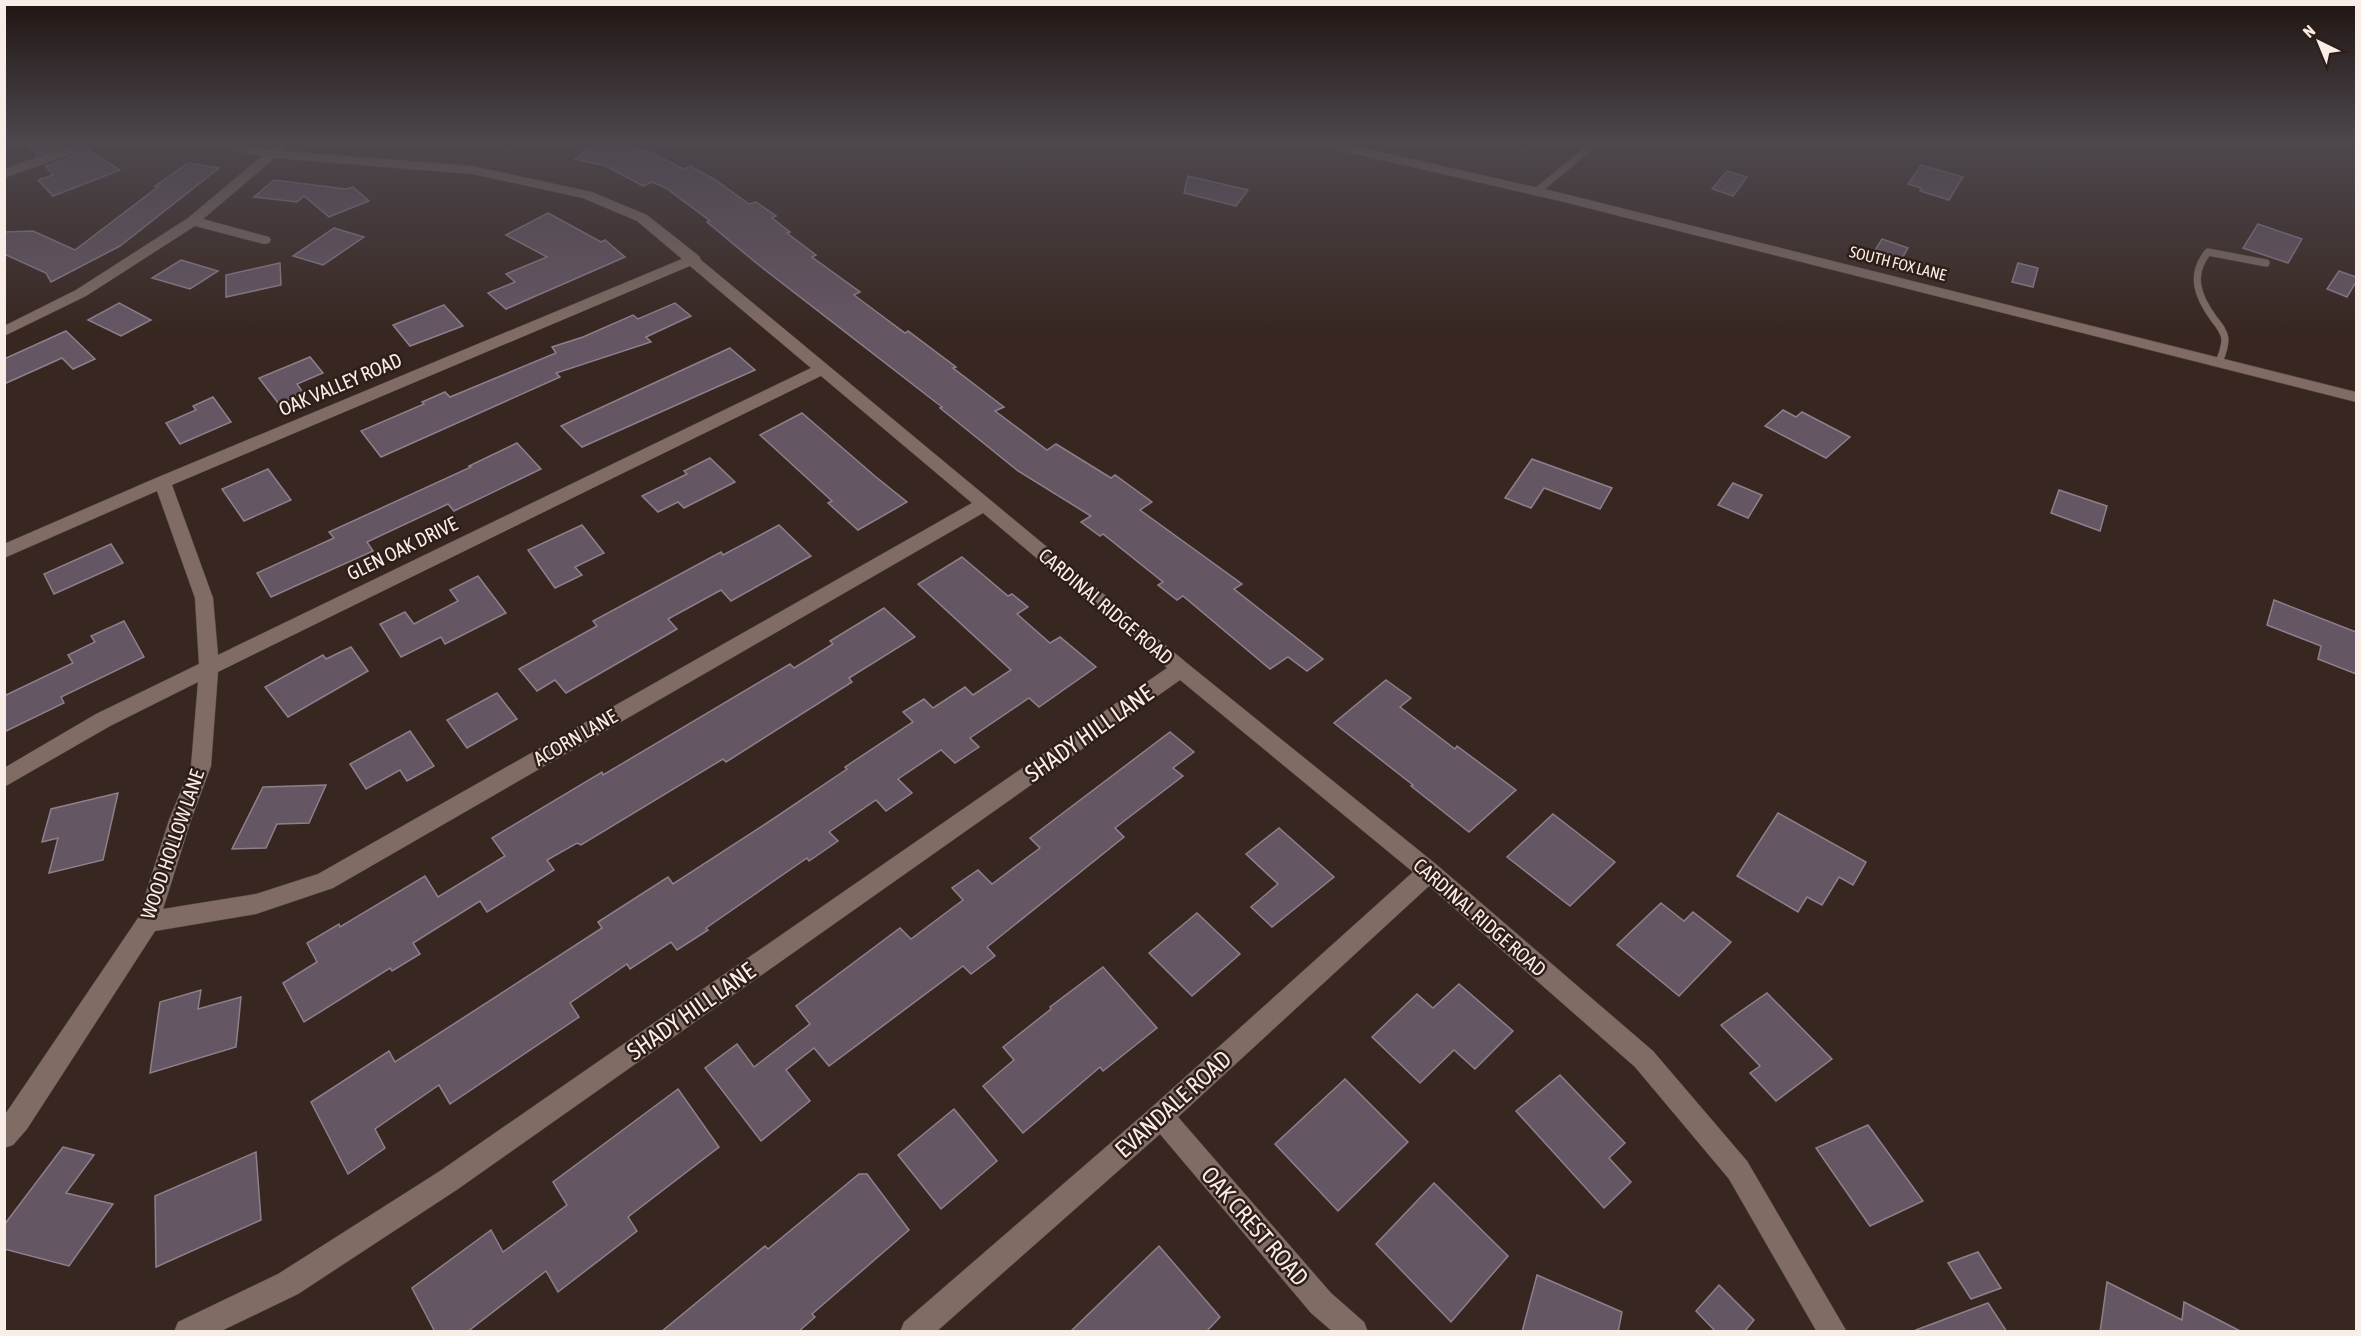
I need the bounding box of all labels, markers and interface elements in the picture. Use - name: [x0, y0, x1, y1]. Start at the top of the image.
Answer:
- north arrow: [2289, 12, 2349, 72]
- text: N: [2299, 21, 2318, 41]
- street label: SOUTH FOX LANE: [1848, 242, 1949, 284]
- street label: OAK VALLEY ROAD: [275, 348, 405, 420]
- street label: GLEN OAK DRIVE: [343, 511, 461, 585]
- street label: CARDINAL RIDGE ROAD: [1034, 543, 1178, 669]
- street label: SHADY HILL LANE: [1020, 679, 1158, 787]
- street label: ACORN LANE: [529, 704, 621, 770]
- street label: WOOD HOLLOW LANE: [136, 766, 209, 922]
- street label: CARDINAL RIDGE ROAD: [1409, 853, 1551, 981]
- street label: SHADY HILL LANE: [622, 957, 760, 1065]
- street label: EVANDALE ROAD: [1110, 1045, 1236, 1163]
- street label: OAK CREST ROAD: [1196, 1161, 1314, 1291]

